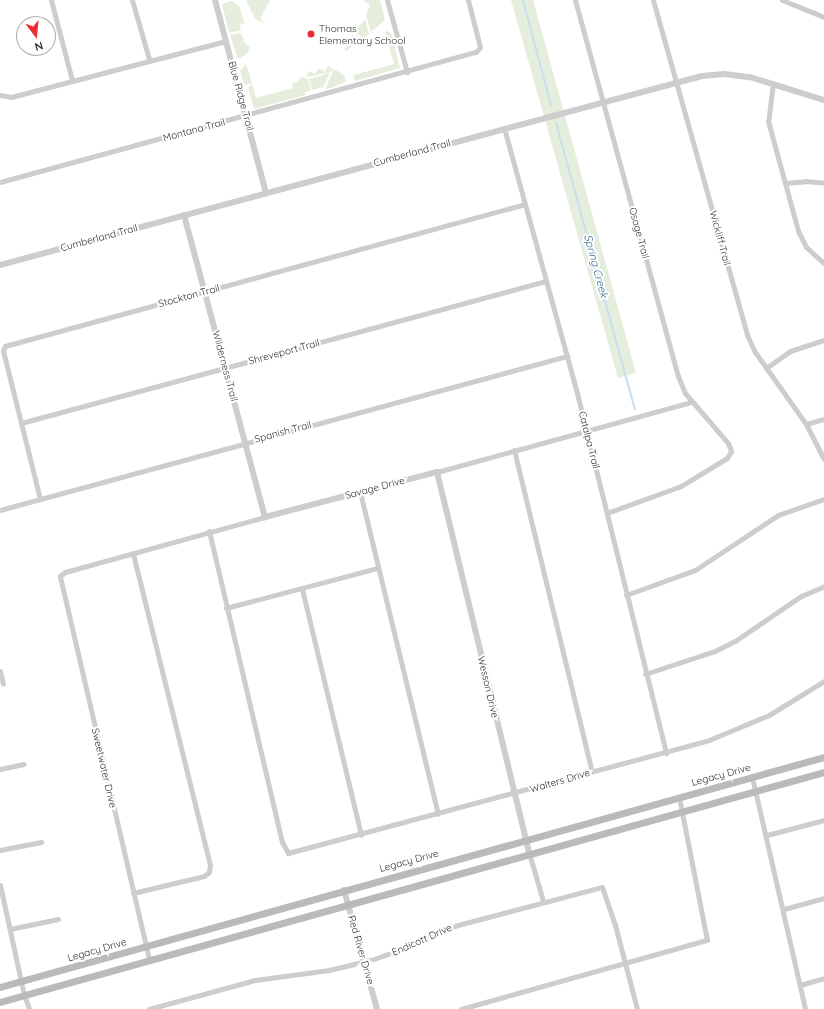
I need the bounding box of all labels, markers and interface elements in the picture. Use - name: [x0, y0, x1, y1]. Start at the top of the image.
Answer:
- north arrow: [16, 16, 56, 56]
- place label: Thomas Elementary School: [319, 22, 406, 46]
- marker: Thomas Elementary School: [306, 29, 316, 39]
- text: N: [33, 39, 45, 54]
- street label: Blue Ridge Trail: [226, 60, 256, 132]
- street label: Montana Trail: [162, 116, 226, 144]
- street label: Cumberland Trail: [372, 137, 452, 169]
- street label: Osage Trail: [626, 206, 652, 260]
- street label: Wickliff Trail: [707, 209, 733, 267]
- street label: Cumberland Trail: [59, 222, 139, 254]
- water label: Spring Creek: [581, 233, 611, 299]
- street label: Stockton Trail: [157, 282, 221, 310]
- street label: Wilderness Trail: [210, 329, 240, 403]
- street label: Shreveport Trail: [247, 337, 321, 367]
- street label: Catalpa Trail: [576, 410, 602, 470]
- street label: Spanish Trail: [253, 419, 313, 445]
- street label: Savage Drive: [344, 474, 406, 502]
- street label: Wesson Drive: [475, 655, 501, 719]
- street label: Sweetwater Drive: [89, 727, 119, 809]
- street label: Legacy Drive: [690, 761, 752, 789]
- street label: Walters Drive: [528, 767, 592, 795]
- street label: Legacy Drive: [378, 847, 440, 875]
- street label: Red River Drive: [345, 914, 377, 986]
- street label: Endicott Drive: [390, 921, 454, 959]
- street label: Legacy Drive: [66, 936, 128, 964]

